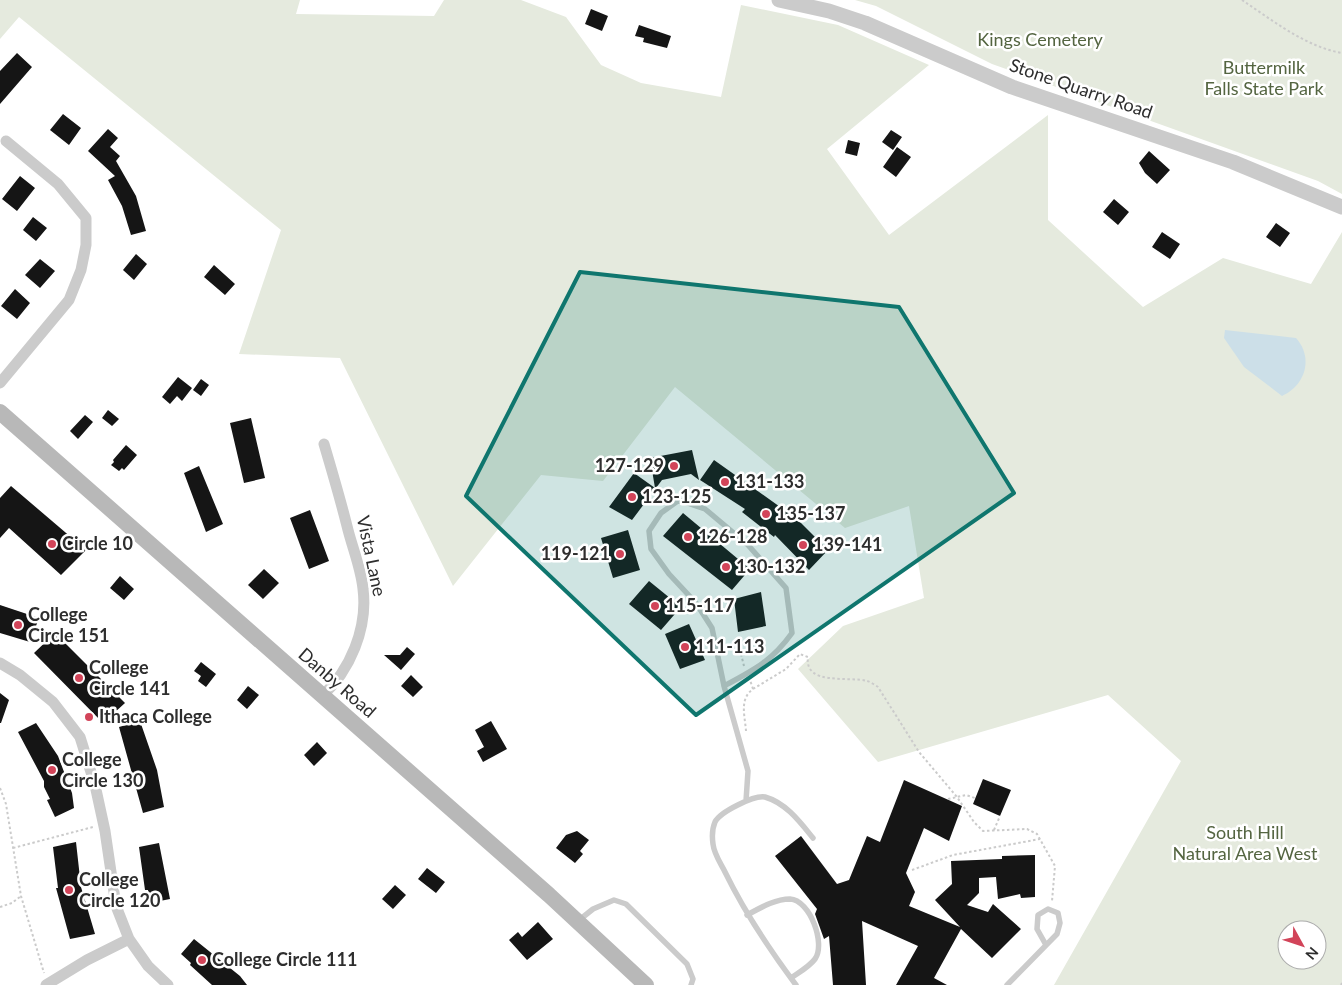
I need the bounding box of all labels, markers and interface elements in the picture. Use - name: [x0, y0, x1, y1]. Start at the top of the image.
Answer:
- park label: Kings Cemetery: [977, 28, 1103, 50]
- street label: Stone Quarry Road: [1007, 53, 1156, 123]
- park label: Buttermilk Falls State Park: [1204, 56, 1324, 99]
- place label: 127-129: [595, 454, 664, 476]
- marker: 127-129: [668, 460, 680, 472]
- place label: 131-133: [735, 470, 804, 492]
- marker: 131-133: [719, 476, 731, 488]
- place label: 123-125: [642, 485, 711, 507]
- marker: 123-125: [626, 491, 638, 503]
- place label: 135-137: [776, 502, 845, 524]
- marker: 135-137: [760, 508, 772, 520]
- street label: Vista Lane: [353, 513, 391, 598]
- place label: 126-128: [698, 525, 767, 547]
- marker: 126-128: [682, 531, 694, 543]
- place label: Circle 10: [62, 532, 133, 554]
- place label: 139-141: [813, 533, 882, 555]
- marker: Circle 10: [46, 538, 58, 550]
- marker: 139-141: [797, 539, 809, 551]
- place label: 119-121: [541, 542, 610, 564]
- marker: 119-121: [614, 548, 626, 560]
- place label: 130-132: [736, 555, 805, 577]
- marker: 130-132: [720, 561, 732, 573]
- place label: 115-117: [665, 594, 734, 616]
- marker: 115-117: [649, 600, 661, 612]
- place label: College Circle 151: [28, 603, 109, 646]
- marker: College Circle 151: [12, 619, 24, 631]
- place label: 111-113: [695, 635, 764, 657]
- marker: 111-113: [679, 641, 691, 653]
- street label: Danby Road: [294, 643, 381, 722]
- place label: College Circle 141: [89, 656, 170, 699]
- marker: College Circle 141: [73, 672, 85, 684]
- place label: Ithaca College: [99, 705, 212, 727]
- marker: Ithaca College: [83, 711, 95, 723]
- place label: College Circle 130: [62, 748, 143, 791]
- marker: College Circle 130: [46, 764, 58, 776]
- park label: South Hill Natural Area West: [1173, 821, 1318, 864]
- place label: College Circle 120: [79, 868, 160, 911]
- marker: College Circle 120: [63, 884, 75, 896]
- north arrow: [1277, 920, 1327, 970]
- text: N: [1302, 944, 1322, 963]
- place label: College Circle 111: [212, 948, 357, 970]
- marker: College Circle 111: [196, 954, 208, 966]

